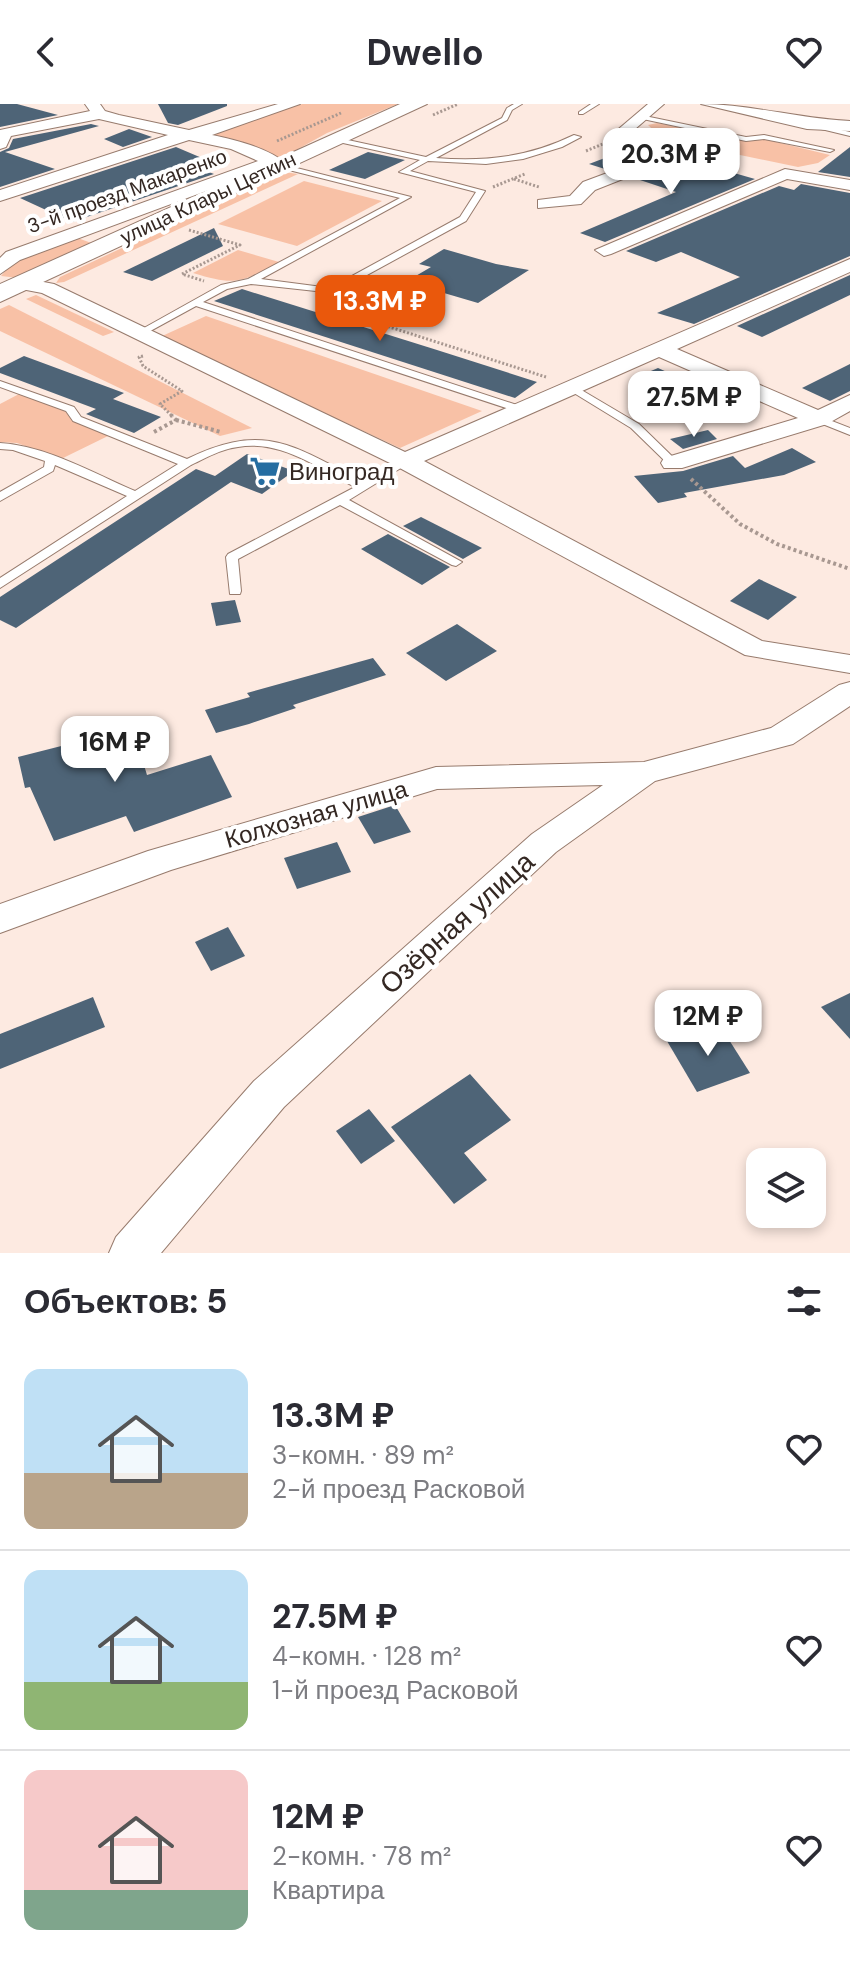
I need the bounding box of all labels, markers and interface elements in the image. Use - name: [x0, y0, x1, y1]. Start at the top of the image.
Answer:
- text: Dwello: [366, 29, 484, 76]
- icon: back: [24, 30, 68, 74]
- icon: heart: [782, 30, 826, 74]
- pin: 20.3M ₽: [597, 128, 745, 196]
- text: 20.3M ₽: [621, 137, 721, 171]
- street label: 3-й проезд Макаренко: [24, 143, 230, 239]
- street label: улица Клары Цеткин: [116, 146, 300, 250]
- pin: 13.3M ₽: [306, 275, 454, 343]
- text: 13.3M ₽: [333, 284, 427, 318]
- pin: 27.5M ₽: [620, 371, 768, 439]
- text: 27.5M ₽: [646, 380, 742, 414]
- supermarket icon: Виноград: [248, 454, 282, 488]
- place label: Виноград: [289, 456, 394, 487]
- pin: 16M ₽: [59, 716, 171, 784]
- text: 16M ₽: [79, 725, 151, 759]
- street label: Колхозная улица: [221, 773, 412, 855]
- street label: Озёрная улица: [372, 843, 543, 1002]
- pin: 12M ₽: [652, 990, 764, 1058]
- text: 12M ₽: [673, 999, 743, 1033]
- map controls: [746, 1148, 826, 1228]
- button: layers: [746, 1148, 826, 1228]
- text: Объектов: 5: [24, 1279, 227, 1324]
- icon: filters: [782, 1279, 826, 1323]
- text: 13.3M ₽: [272, 1393, 394, 1438]
- icon: home: [88, 1401, 184, 1497]
- icon: heart: [782, 1427, 826, 1471]
- text: 3-комн. · 89 m²: [272, 1438, 454, 1472]
- text: 2-й проезд Расковой: [272, 1472, 525, 1506]
- text: 27.5M ₽: [272, 1594, 398, 1639]
- icon: home: [88, 1602, 184, 1698]
- icon: heart: [782, 1628, 826, 1672]
- text: 4-комн. · 128 m²: [272, 1639, 461, 1673]
- text: 1-й проезд Расковой: [272, 1673, 519, 1707]
- text: 12M ₽: [272, 1794, 364, 1839]
- icon: home: [88, 1802, 184, 1898]
- icon: heart: [782, 1828, 826, 1872]
- text: 2-комн. · 78 m²: [272, 1839, 451, 1873]
- text: Квартира: [272, 1873, 384, 1907]

